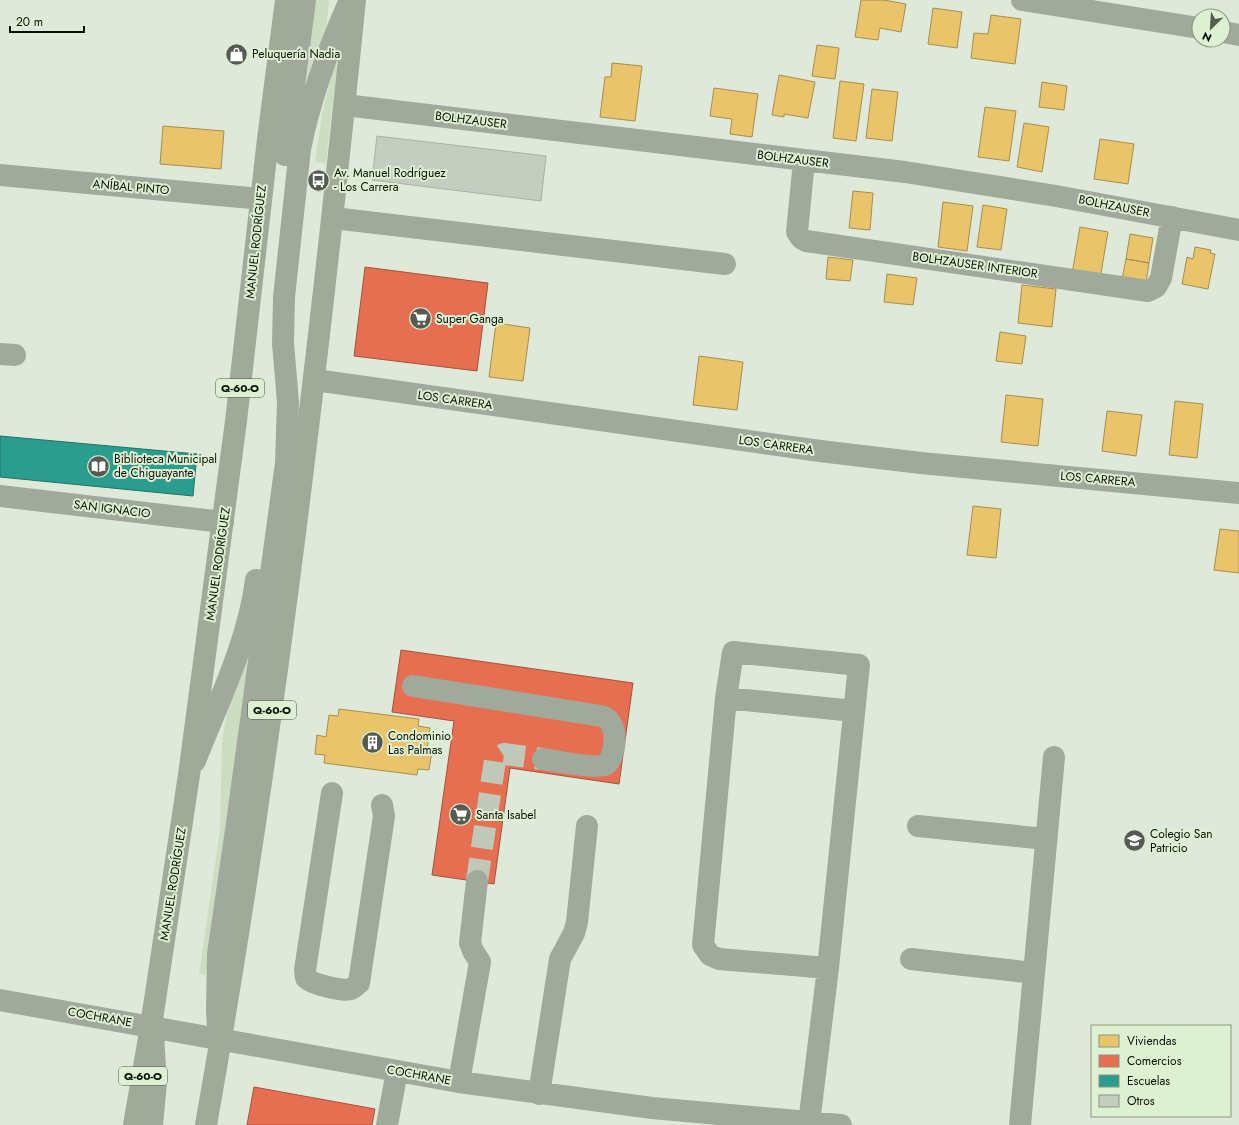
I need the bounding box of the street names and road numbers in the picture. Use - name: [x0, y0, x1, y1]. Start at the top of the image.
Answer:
- street label: BOLHZAUSER: [434, 107, 508, 133]
- street label: BOLHZAUSER: [756, 146, 830, 172]
- street label: ANÍBAL PINTO: [92, 175, 170, 199]
- street label: MANUEL RODRÍGUEZ: [241, 184, 271, 300]
- street label: BOLHZAUSER: [1077, 190, 1151, 222]
- street label: BOLHZAUSER INTERIOR: [911, 247, 1039, 283]
- road number: Q-60-O: [216, 379, 264, 397]
- street label: LOS CARRERA: [416, 386, 494, 414]
- street label: LOS CARRERA: [737, 431, 815, 459]
- street label: LOS CARRERA: [1060, 467, 1136, 491]
- street label: SAN IGNACIO: [73, 495, 151, 523]
- street label: MANUEL RODRÍGUEZ: [201, 506, 235, 622]
- road number: Q-60-O: [248, 701, 296, 719]
- street label: MANUEL RODRÍGUEZ: [155, 826, 191, 942]
- street label: COCHRANE: [66, 1002, 134, 1032]
- street label: COCHRANE: [385, 1060, 453, 1090]
- road number: Q-60-O: [119, 1067, 167, 1085]

